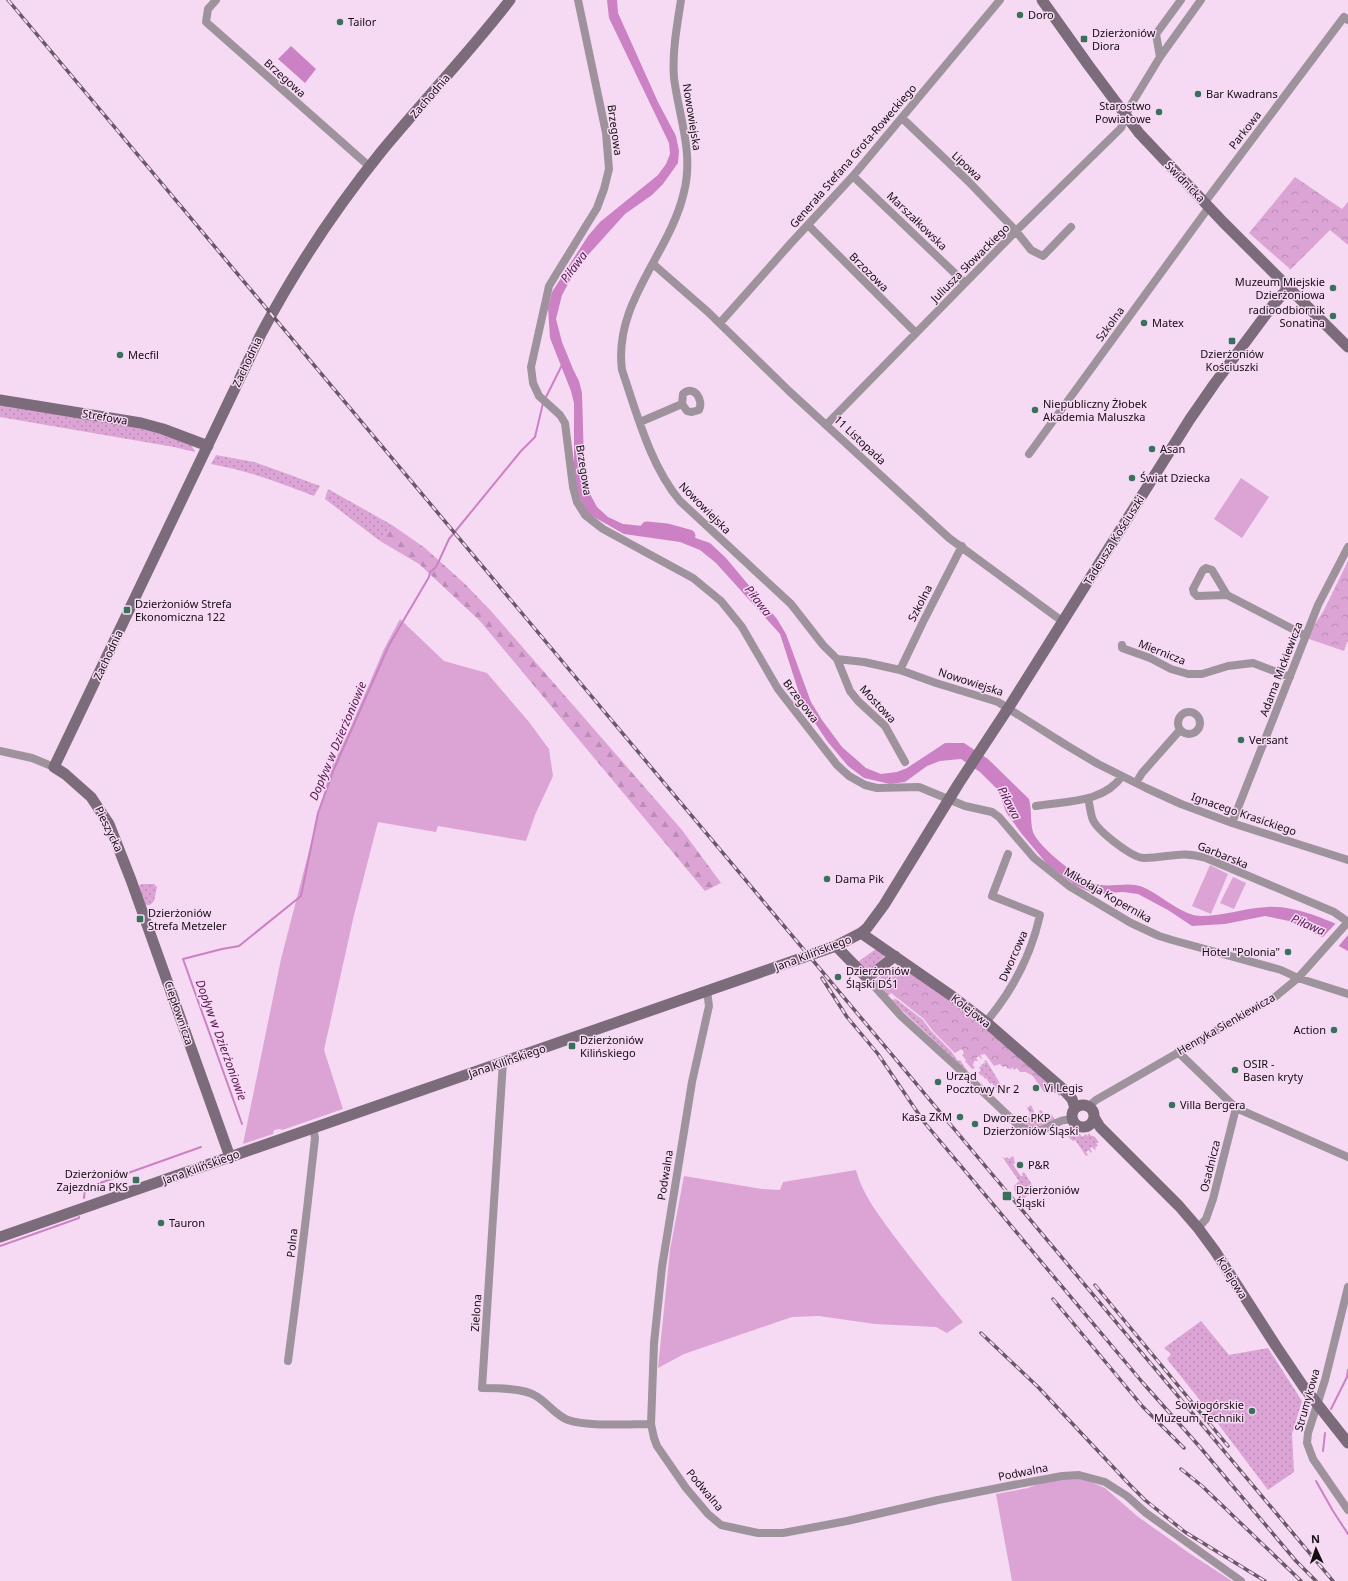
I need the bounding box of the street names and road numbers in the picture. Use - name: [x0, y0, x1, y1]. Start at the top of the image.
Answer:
- street label: Brzegowa: [261, 55, 309, 100]
- street label: Zachodnia: [406, 70, 453, 121]
- street label: Generała Stefana Grota-Roweckiego: [786, 80, 920, 231]
- street label: Nowowiejska: [680, 82, 705, 152]
- street label: Brzegowa: [605, 104, 626, 156]
- street label: Parkowa: [1225, 108, 1264, 152]
- street label: Lipowa: [949, 148, 986, 184]
- street label: Świdnicka: [1162, 158, 1209, 205]
- street label: Marszałkowska: [884, 188, 951, 253]
- street label: Juliusza Słowackiego: [926, 220, 1012, 306]
- street label: Brzozowa: [846, 249, 892, 295]
- street label: Szkolna: [1092, 303, 1127, 344]
- street label: Zachodnia: [228, 334, 265, 389]
- street label: Strefowa: [81, 405, 129, 428]
- street label: 11 Listopada: [831, 412, 890, 468]
- street label: Brzegowa: [573, 444, 596, 496]
- street label: Nowowiejska: [676, 478, 735, 537]
- street label: Tadeusza Kościuszki: [1080, 492, 1147, 588]
- street label: Szkolna: [904, 582, 935, 624]
- street label: Adama Mickiewicza: [1256, 619, 1305, 718]
- street label: Zachodnia: [89, 627, 126, 682]
- street label: Miernicza: [1136, 635, 1188, 668]
- street label: Nowowiejska: [937, 664, 1006, 699]
- street label: Brzegowa: [780, 676, 823, 726]
- street label: Mostowa: [857, 681, 900, 726]
- street label: Ignacego Krasickiego: [1190, 788, 1299, 839]
- street label: Pieszycka: [92, 803, 127, 854]
- street label: Garbarska: [1196, 838, 1251, 872]
- street label: Mikołaja Kopernika: [1062, 863, 1155, 926]
- street label: Dworcowa: [995, 928, 1030, 984]
- street label: Jana Kilińskiego: [772, 931, 854, 974]
- street label: Ciepłownicza: [161, 979, 197, 1047]
- street label: Henryka Sienkiewicza: [1174, 989, 1278, 1058]
- street label: Kolejowa: [948, 990, 994, 1031]
- street label: Jana Kilińskiego: [465, 1040, 548, 1081]
- street label: Osadnicza: [1196, 1138, 1223, 1193]
- street label: Jana Kilińskiego: [159, 1146, 242, 1188]
- street label: Podwalna: [653, 1149, 676, 1201]
- street label: Polna: [283, 1228, 300, 1258]
- street label: Kolejowa: [1214, 1254, 1251, 1301]
- street label: Zielona: [467, 1294, 484, 1332]
- street label: Strumykowa: [1290, 1367, 1323, 1433]
- street label: Podwalna: [997, 1459, 1049, 1484]
- street label: Podwalna: [683, 1465, 727, 1514]

